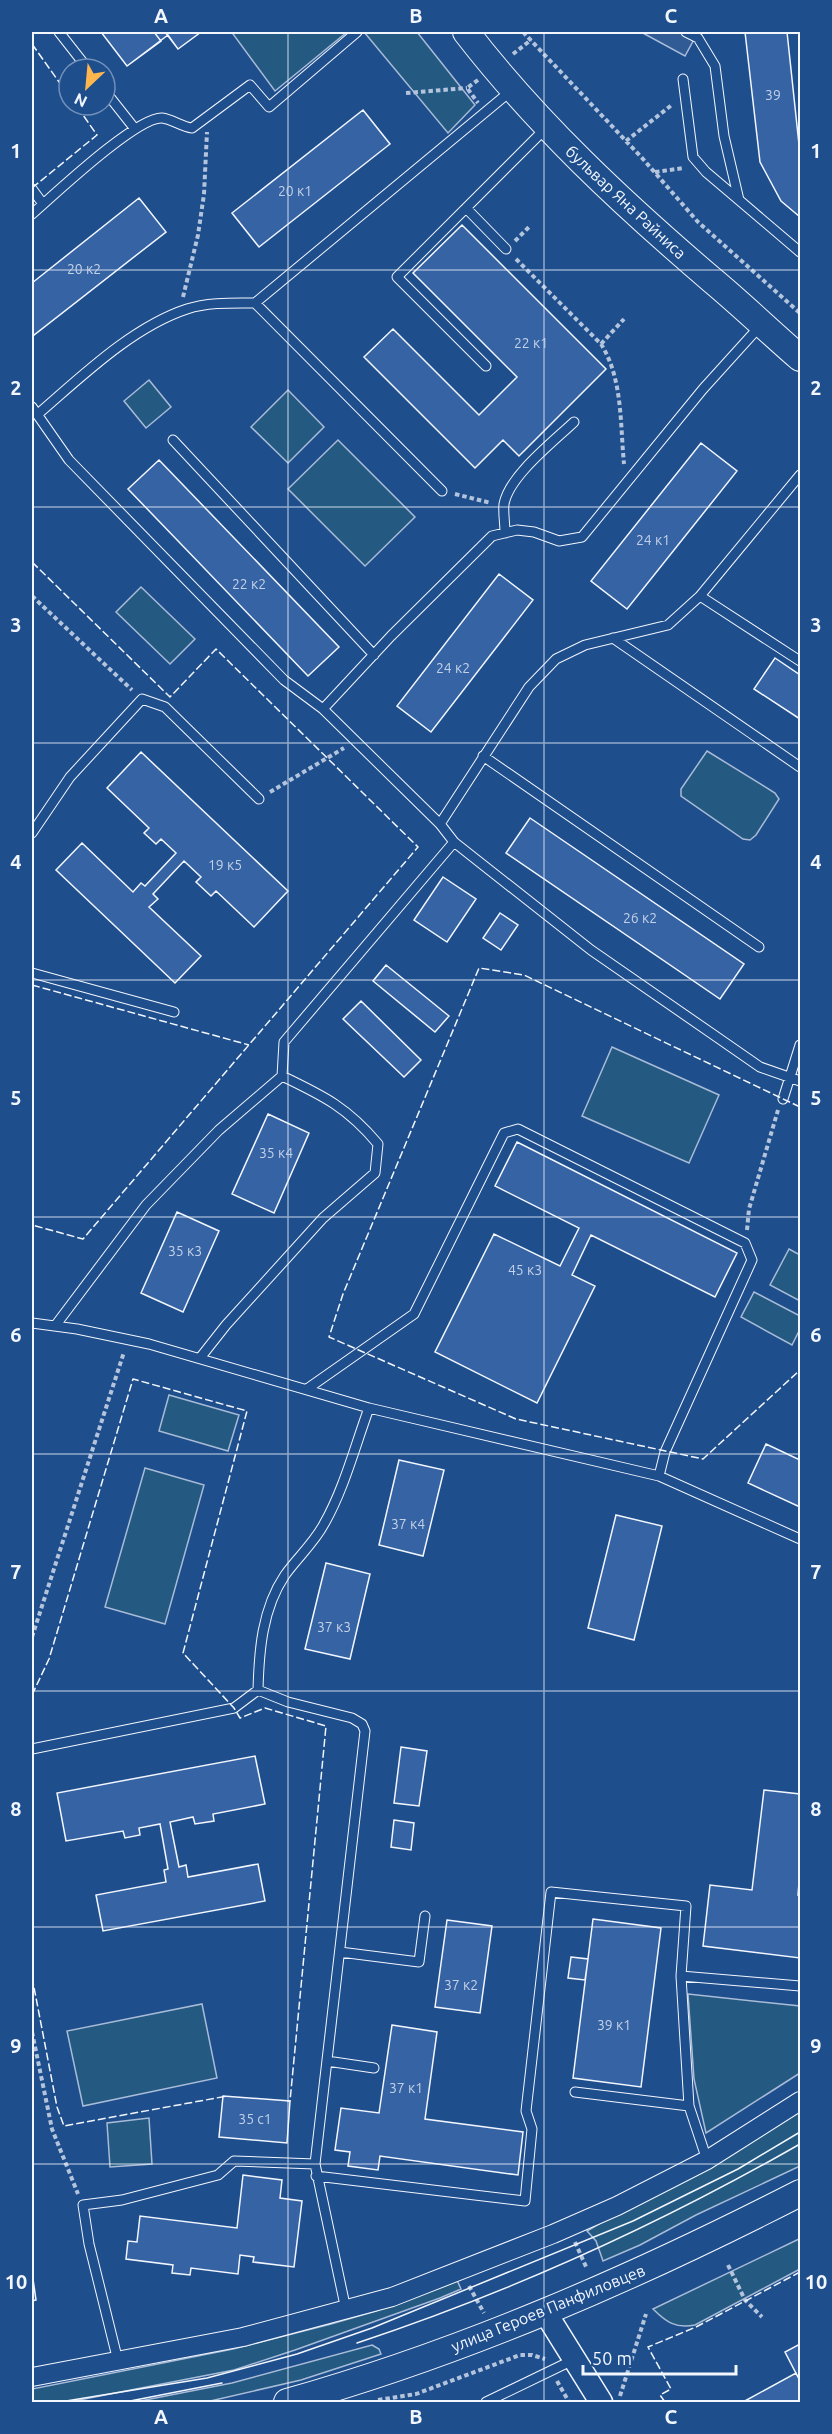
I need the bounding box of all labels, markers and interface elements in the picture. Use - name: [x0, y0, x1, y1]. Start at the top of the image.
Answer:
- text: A: [154, 4, 168, 27]
- text: B: [409, 4, 423, 27]
- text: C: [665, 4, 678, 27]
- north arrow: [57, 57, 117, 117]
- house number: 39: [765, 87, 781, 103]
- text: N: [71, 90, 90, 111]
- text: 1: [10, 139, 22, 162]
- text: 1: [810, 139, 822, 162]
- street label: бульвар Яна Райниса: [562, 142, 690, 262]
- house number: 20 к1: [278, 183, 312, 199]
- house number: 20 к2: [67, 261, 101, 277]
- house number: 22 к1: [514, 335, 548, 351]
- text: 2: [10, 376, 22, 399]
- text: 2: [810, 376, 822, 399]
- house number: 24 к1: [636, 532, 670, 548]
- house number: 22 к2: [232, 576, 266, 592]
- text: 3: [10, 613, 22, 636]
- text: 3: [810, 613, 822, 636]
- house number: 24 к2: [436, 660, 470, 676]
- text: 4: [10, 850, 22, 873]
- text: 4: [810, 850, 822, 873]
- house number: 19 к5: [208, 857, 242, 873]
- house number: 26 к2: [623, 910, 657, 926]
- text: 5: [10, 1086, 22, 1109]
- text: 5: [810, 1086, 822, 1109]
- house number: 35 к4: [259, 1145, 293, 1161]
- house number: 35 к3: [168, 1243, 202, 1259]
- house number: 45 к3: [508, 1262, 542, 1278]
- text: 6: [10, 1323, 22, 1346]
- text: 6: [810, 1323, 822, 1346]
- house number: 37 к4: [391, 1516, 425, 1532]
- text: 7: [10, 1560, 22, 1583]
- text: 7: [810, 1560, 822, 1583]
- house number: 37 к3: [317, 1619, 351, 1635]
- text: 8: [10, 1797, 22, 1820]
- text: 8: [810, 1797, 822, 1820]
- house number: 37 к2: [444, 1977, 478, 1993]
- house number: 39 к1: [597, 2017, 631, 2033]
- text: 9: [10, 2034, 22, 2057]
- text: 9: [810, 2034, 822, 2057]
- house number: 37 к1: [389, 2080, 423, 2096]
- house number: 35 с1: [238, 2111, 272, 2127]
- street label: улица Героев Панфиловцев: [448, 2261, 648, 2355]
- text: 10: [5, 2270, 27, 2293]
- text: 10: [805, 2270, 827, 2293]
- scale bar: [583, 2338, 736, 2376]
- text: 50 m: [592, 2348, 632, 2368]
- text: A: [154, 2405, 168, 2428]
- text: B: [409, 2405, 423, 2428]
- text: C: [665, 2405, 678, 2428]

